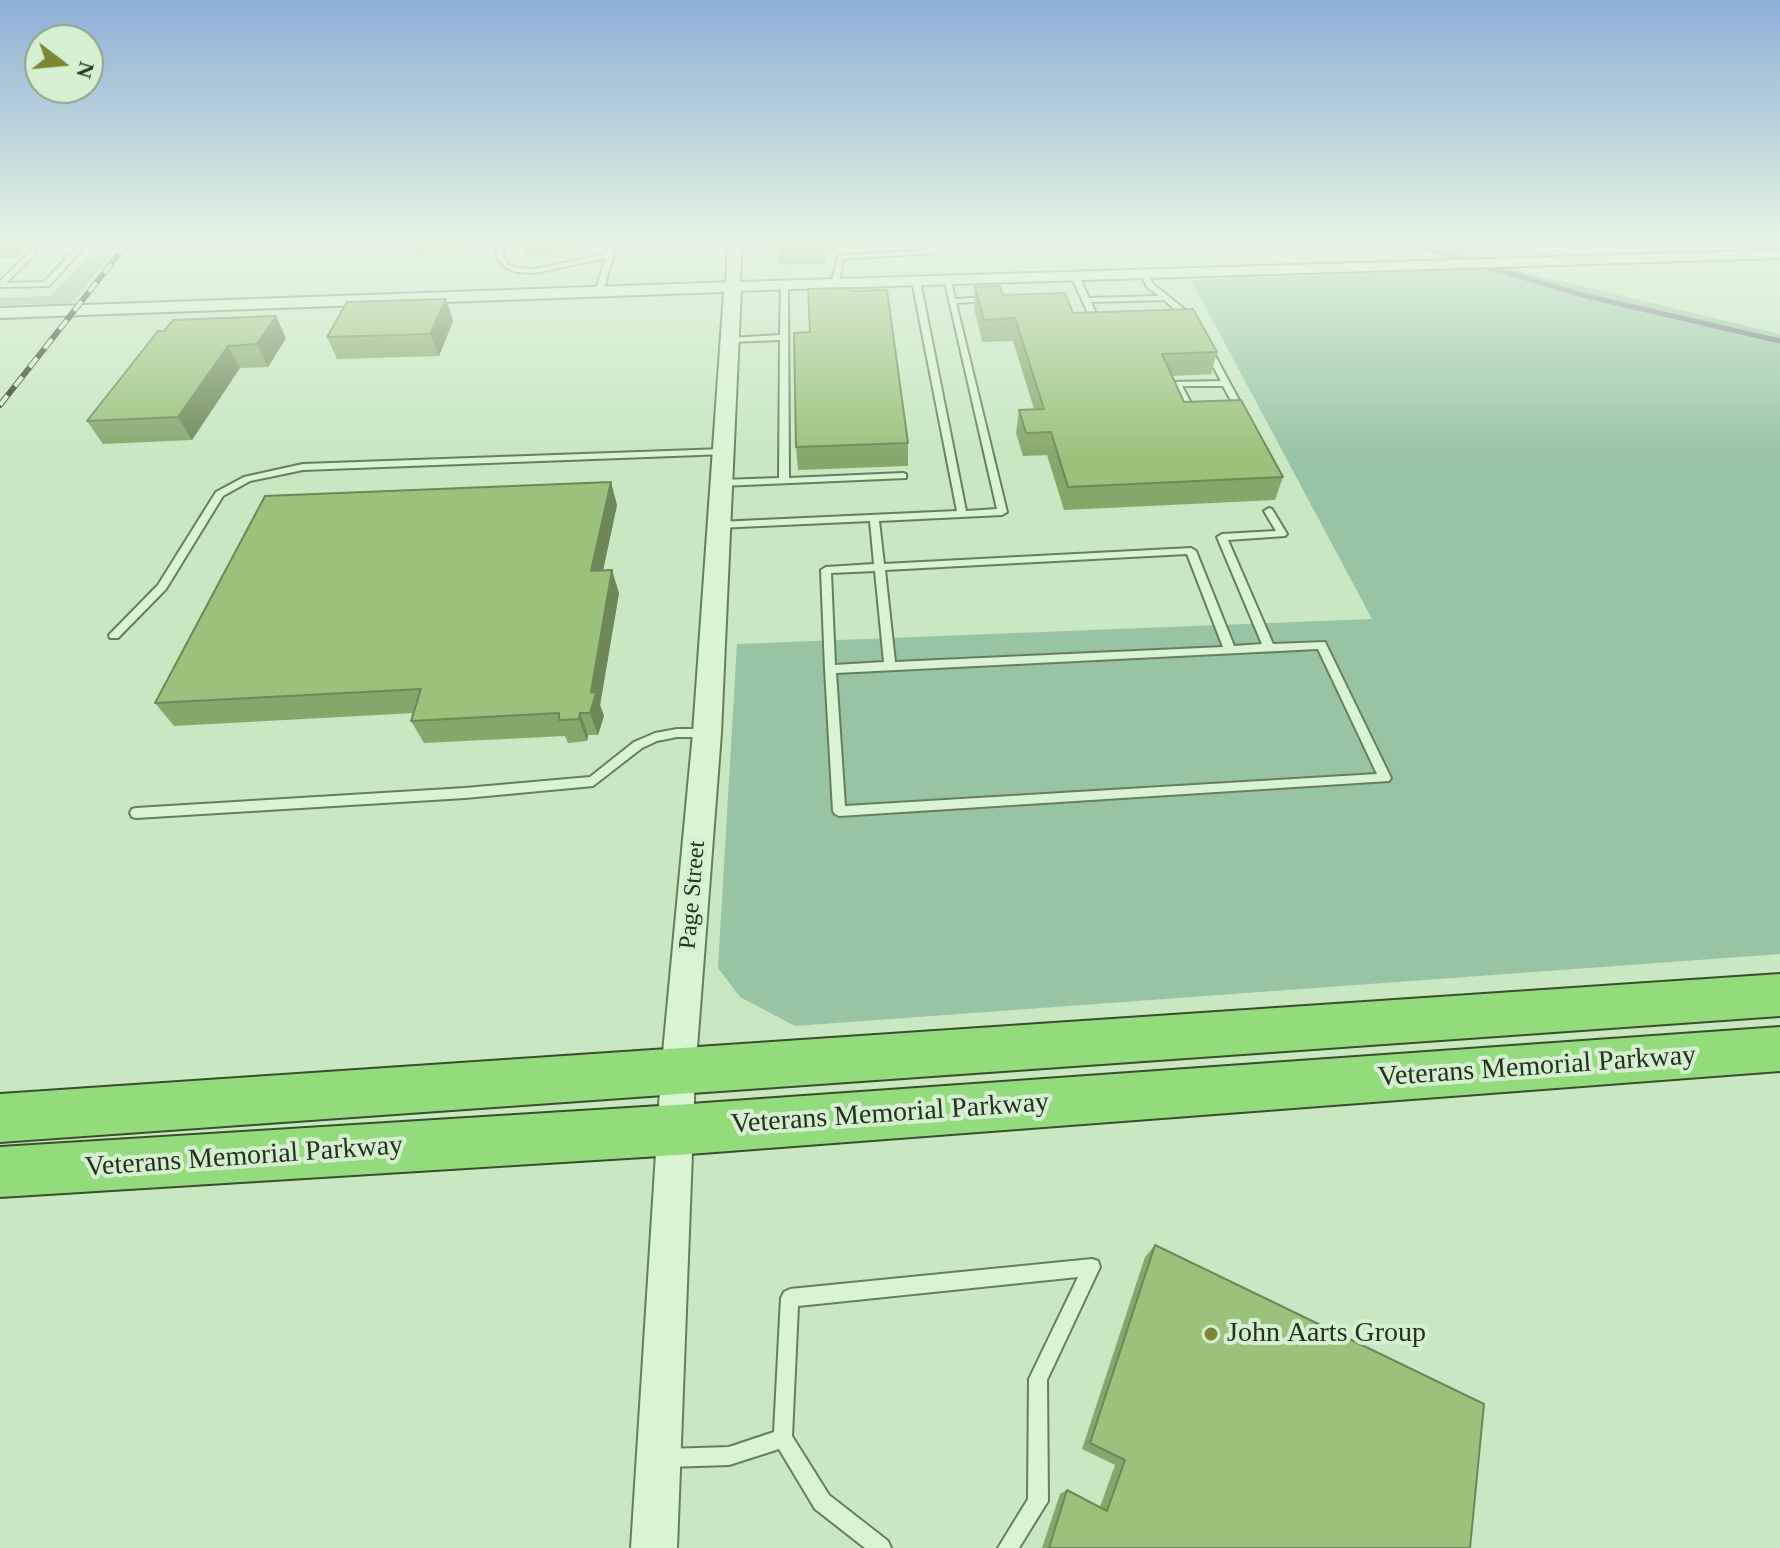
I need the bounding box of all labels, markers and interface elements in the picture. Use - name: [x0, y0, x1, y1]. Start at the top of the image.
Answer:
- north arrow: [24, 24, 104, 104]
- text: N: [71, 59, 100, 81]
- street label: Page Street: [674, 840, 712, 950]
- street label: Veterans Memorial Parkway: [1377, 1039, 1697, 1095]
- street label: Veterans Memorial Parkway: [730, 1086, 1050, 1142]
- street label: Veterans Memorial Parkway: [84, 1129, 404, 1185]
- place label: John Aarts Group: [1227, 1317, 1426, 1351]
- marker: John Aarts Group: [1202, 1325, 1220, 1343]

